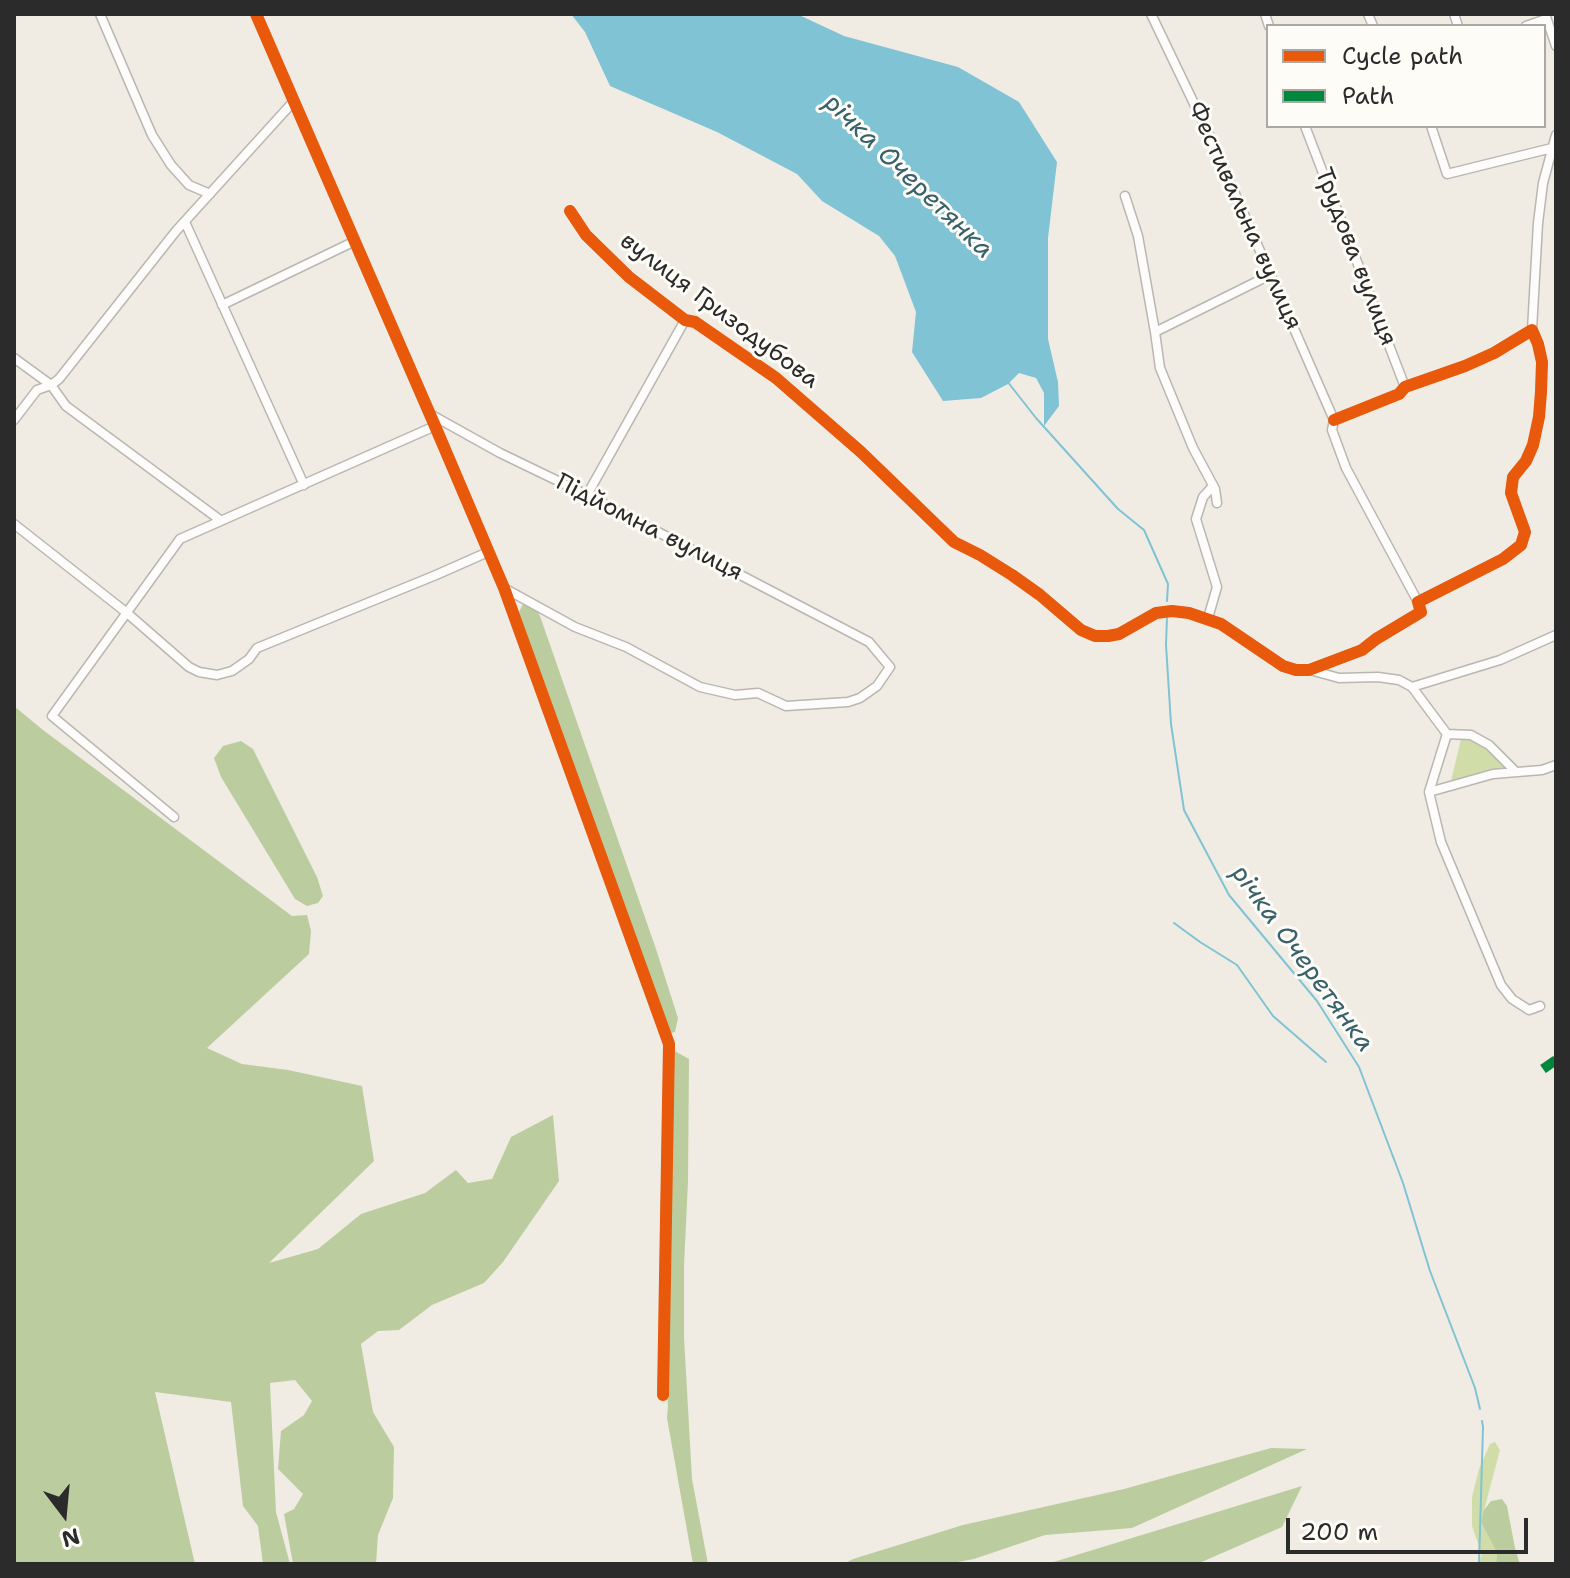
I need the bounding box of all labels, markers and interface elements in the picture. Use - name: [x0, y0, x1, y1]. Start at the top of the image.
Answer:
- legend: [1266, 24, 1546, 128]
- text: Cycle path: [1342, 40, 1463, 72]
- text: Path: [1342, 80, 1394, 112]
- water label: річка Очеретянка: [817, 88, 999, 266]
- street label: Фестивальна вулиця: [1181, 97, 1307, 335]
- street label: Трудова вулиця: [1308, 164, 1402, 350]
- street label: вулиця Гризодубова: [614, 227, 824, 395]
- street label: Підйомна вулиця: [551, 468, 747, 588]
- water label: річка Очеретянка: [1224, 860, 1380, 1058]
- north arrow: [24, 1474, 104, 1554]
- scale bar: [1290, 1502, 1532, 1552]
- text: 200 m: [1300, 1516, 1378, 1548]
- text: N: [58, 1521, 83, 1554]

